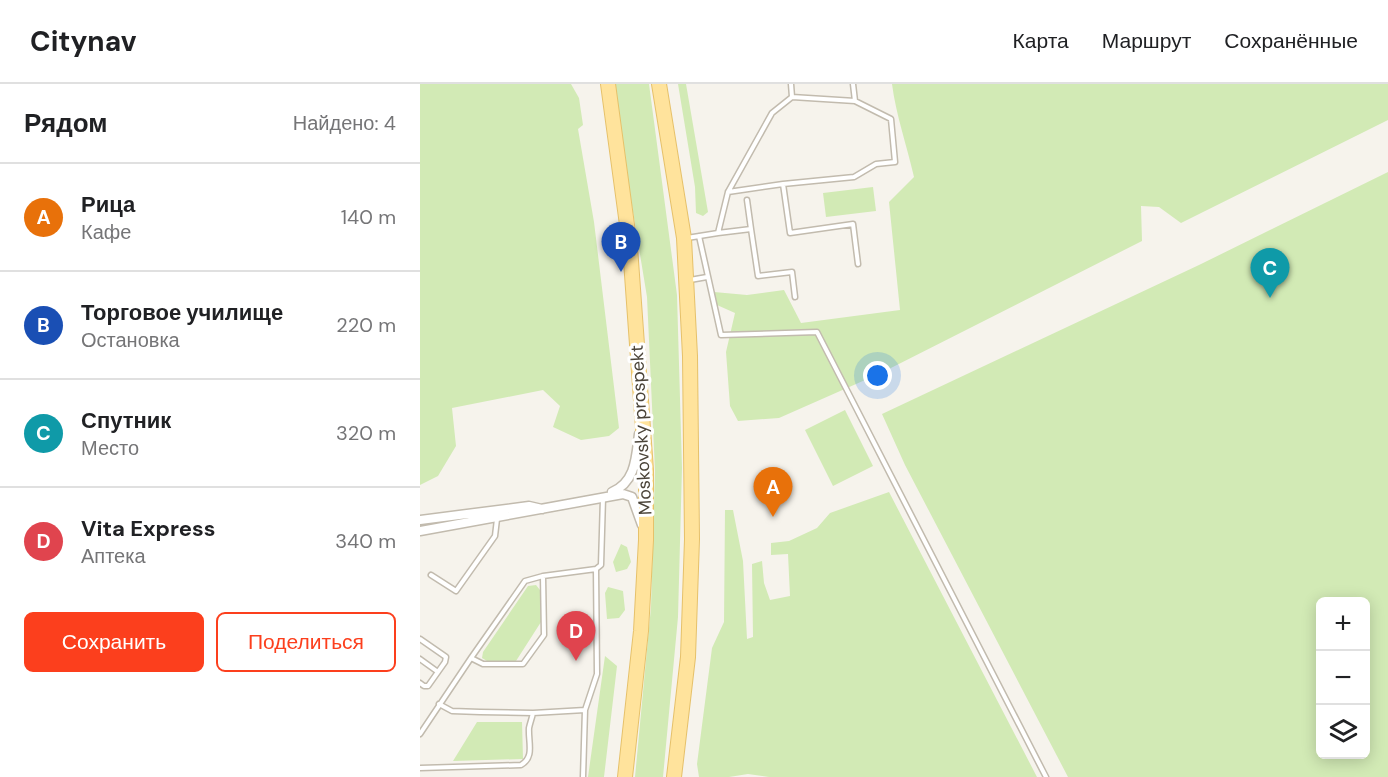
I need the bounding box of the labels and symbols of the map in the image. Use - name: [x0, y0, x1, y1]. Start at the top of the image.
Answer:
- pin: B: [602, 222, 640, 272]
- pin: C: [1250, 248, 1290, 298]
- street label: Moskovsky prospekt: [625, 344, 657, 516]
- your location: [863, 361, 892, 390]
- pin: A: [754, 468, 792, 517]
- pin: D: [556, 612, 596, 661]

